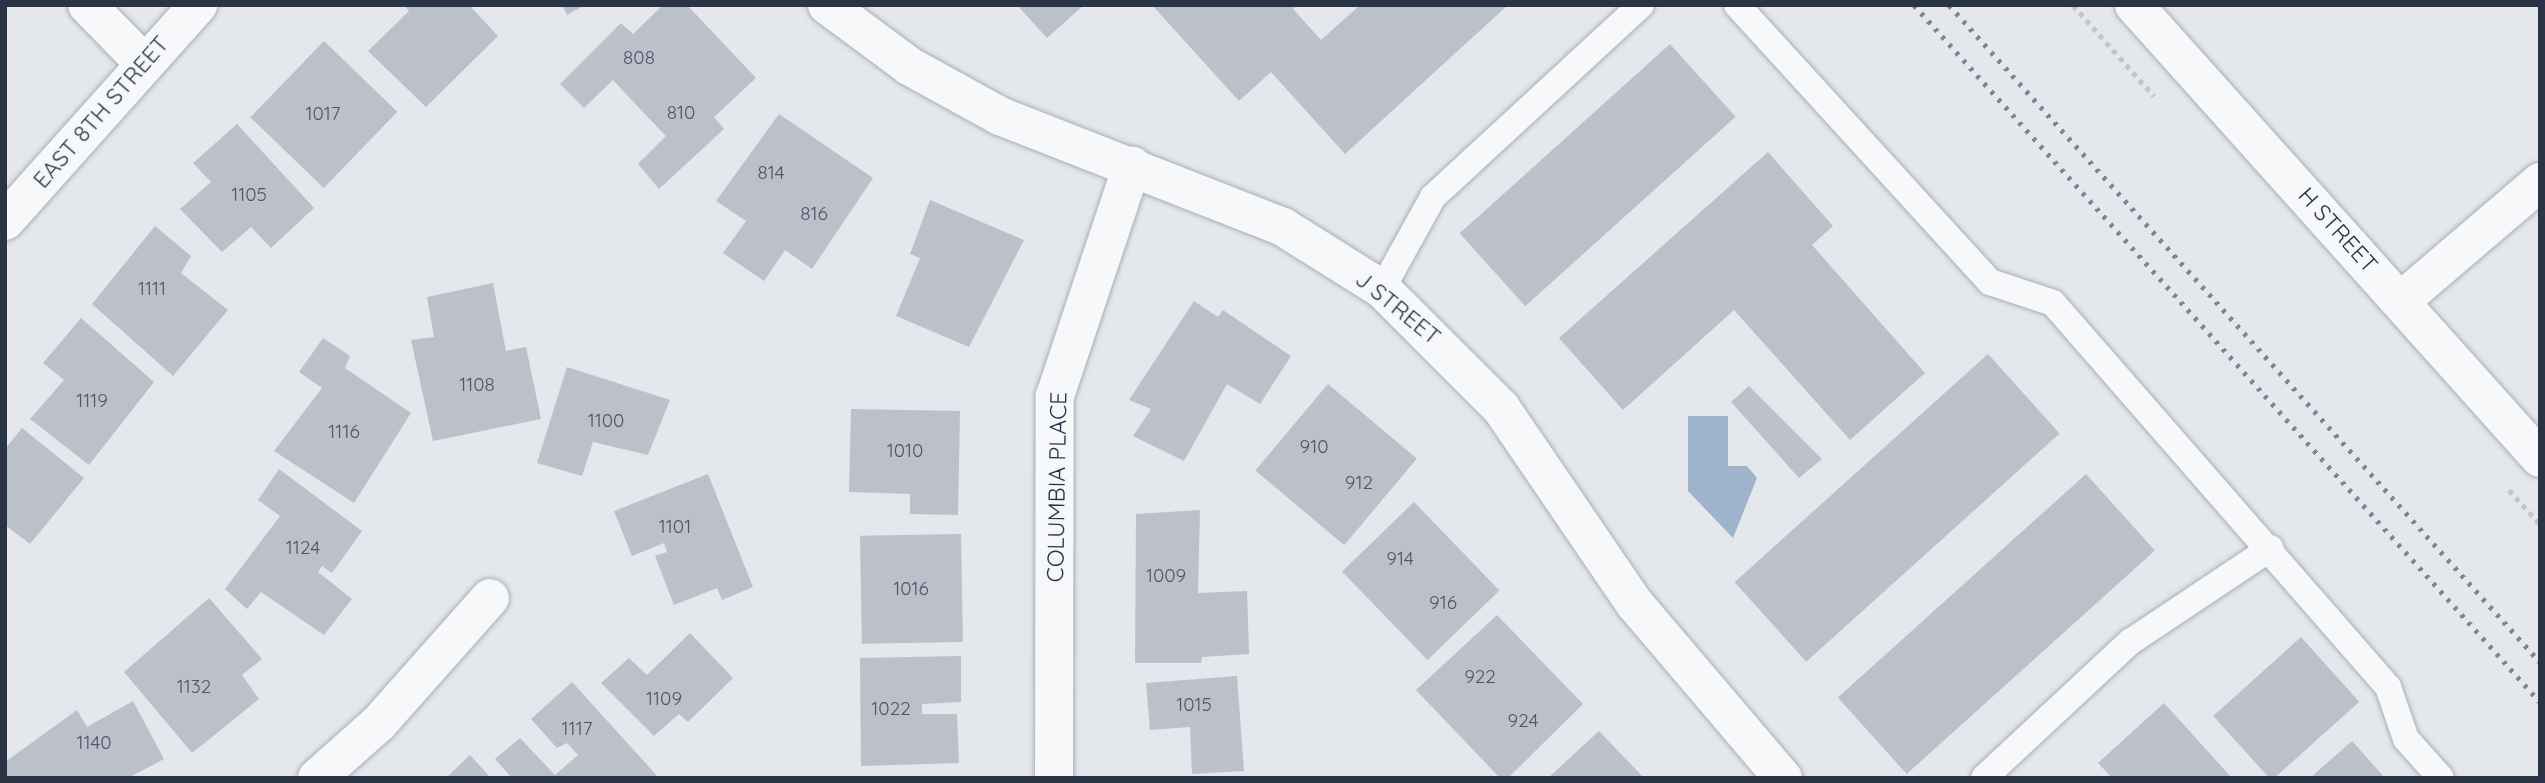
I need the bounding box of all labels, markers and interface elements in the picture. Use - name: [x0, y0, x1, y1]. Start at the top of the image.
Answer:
- street label: EAST 8TH STREET: [27, 30, 175, 194]
- house number: 808: [623, 47, 655, 69]
- house number: 810: [667, 102, 695, 124]
- house number: 1017: [305, 103, 341, 125]
- house number: 814: [757, 162, 785, 184]
- street label: H STREET: [2293, 182, 2383, 278]
- house number: 1105: [231, 184, 267, 206]
- house number: 816: [800, 203, 828, 225]
- street label: J STREET: [1350, 265, 1446, 351]
- house number: 1111: [138, 278, 166, 300]
- house number: 1108: [459, 374, 495, 396]
- house number: 1119: [76, 390, 108, 412]
- street label: COLUMBIA PLACE: [1042, 392, 1072, 582]
- house number: 1100: [588, 410, 624, 432]
- house number: 1116: [328, 421, 360, 443]
- house number: 910: [1299, 436, 1329, 458]
- house number: 1010: [887, 440, 923, 462]
- house number: 912: [1345, 472, 1373, 494]
- house number: 1101: [659, 516, 691, 538]
- house number: 1124: [286, 537, 320, 559]
- house number: 914: [1386, 548, 1414, 570]
- house number: 1009: [1146, 565, 1186, 587]
- house number: 1016: [893, 578, 929, 600]
- house number: 916: [1429, 592, 1457, 614]
- house number: 922: [1464, 666, 1496, 688]
- house number: 1132: [177, 676, 211, 698]
- house number: 1109: [646, 688, 682, 710]
- house number: 1015: [1176, 694, 1212, 716]
- house number: 1022: [871, 698, 911, 720]
- house number: 924: [1508, 710, 1538, 732]
- house number: 1117: [562, 718, 592, 740]
- house number: 1140: [76, 732, 112, 754]

